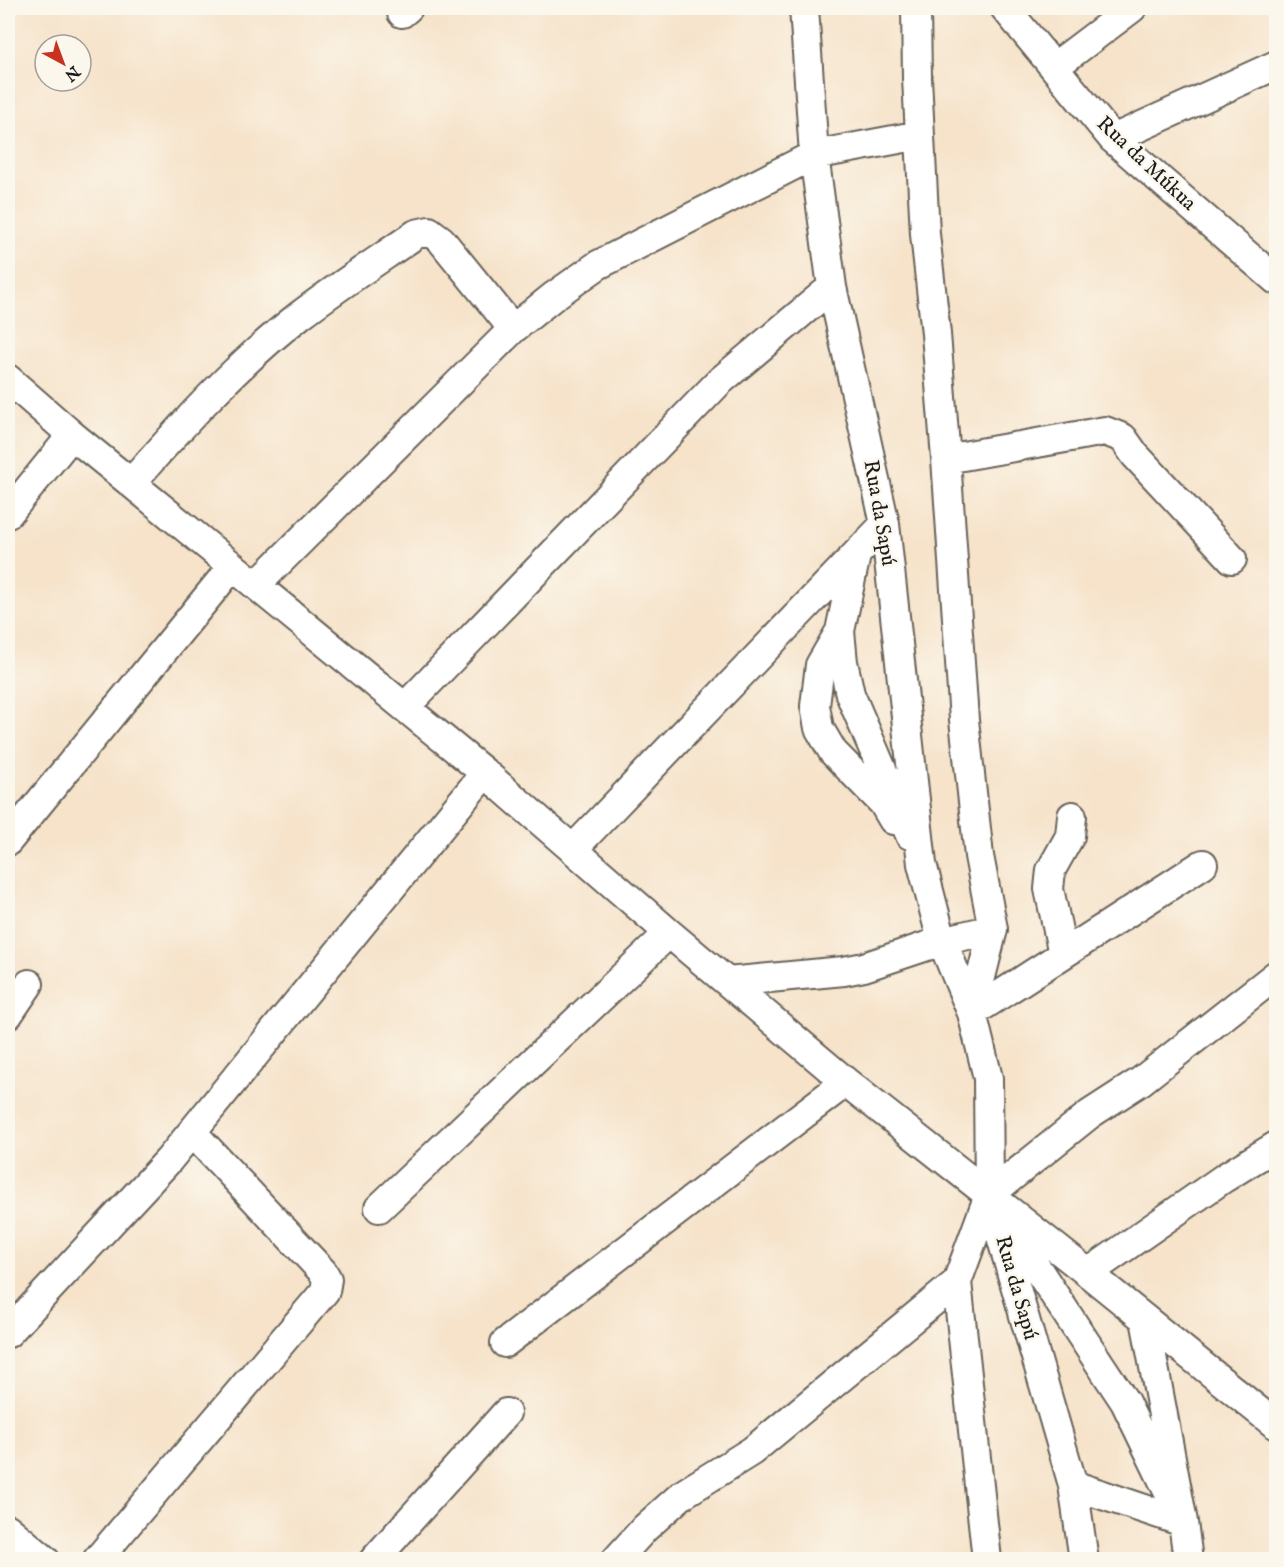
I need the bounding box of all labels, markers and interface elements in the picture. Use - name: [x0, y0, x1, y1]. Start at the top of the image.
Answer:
- north arrow: [33, 33, 93, 93]
- text: N: [60, 60, 84, 85]
- street label: Rua da Múkua: [1090, 111, 1202, 218]
- street label: Rua da Sapú: [856, 458, 902, 568]
- street label: Rua da Sapú: [988, 1233, 1044, 1343]

